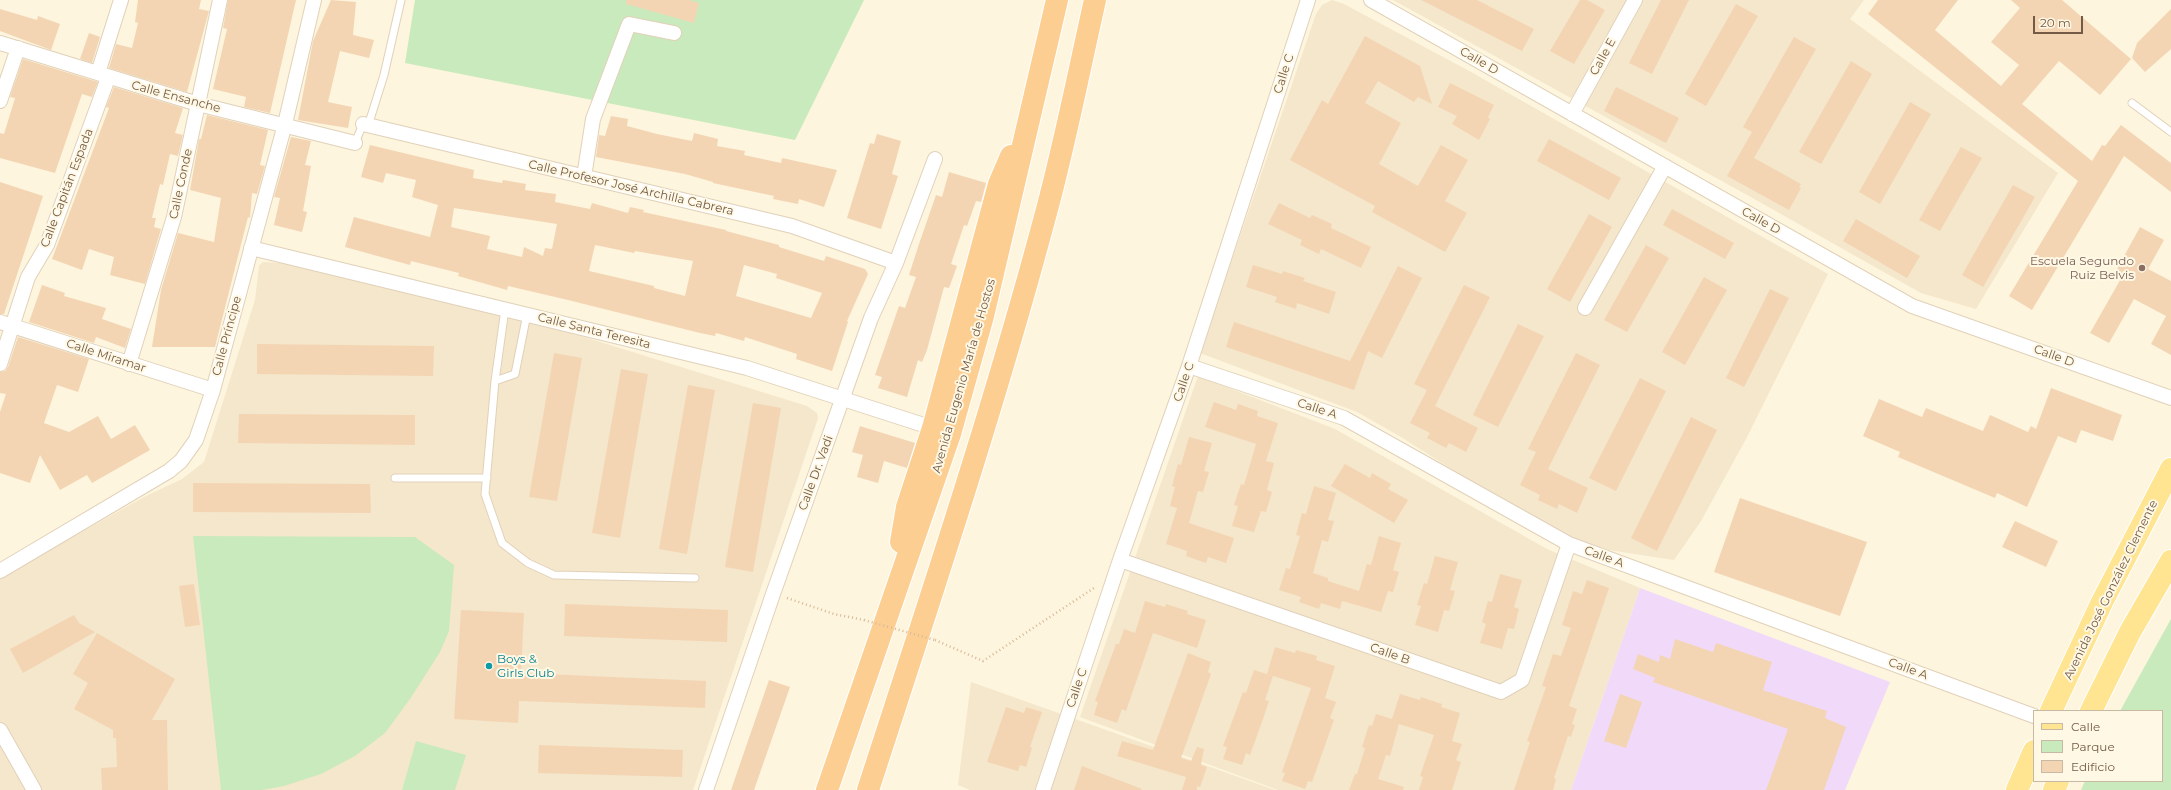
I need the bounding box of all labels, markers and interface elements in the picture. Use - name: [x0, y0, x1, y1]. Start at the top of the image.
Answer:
- scale bar: [2035, 8, 2085, 34]
- text: 20 m: [2040, 15, 2071, 30]
- street label: Calle E: [1587, 36, 1619, 78]
- street label: Calle D: [1457, 44, 1501, 78]
- street label: Calle C: [1271, 52, 1297, 96]
- street label: Calle Ensanche: [130, 78, 222, 116]
- street label: Calle Capitán Espada: [38, 126, 96, 250]
- street label: Calle Conde: [167, 147, 195, 221]
- street label: Calle Profesor José Archilla Cabrera: [527, 157, 735, 219]
- street label: Calle D: [1739, 204, 1783, 238]
- place label: Escuela Segundo Ruiz Belvis: [2030, 254, 2134, 282]
- marker: Escuela Segundo Ruiz Belvis: [2137, 263, 2147, 273]
- street label: Avenida Eugenio María de Hostos: [929, 277, 999, 475]
- street label: Calle Príncipe: [209, 295, 245, 377]
- street label: Calle Santa Teresita: [536, 310, 652, 352]
- street label: Calle Miramar: [64, 336, 148, 376]
- street label: Calle D: [2032, 342, 2076, 370]
- street label: Calle C: [1171, 360, 1197, 404]
- street label: Calle A: [1295, 396, 1339, 422]
- street label: Calle Dr. Vadi: [796, 434, 836, 512]
- street label: Avenida José González Clemente: [2061, 498, 2161, 682]
- street label: Calle A: [1582, 543, 1626, 571]
- street label: Calle B: [1368, 640, 1412, 668]
- place label: Boys & Girls Club: [497, 652, 554, 680]
- street label: Calle A: [1886, 655, 1930, 683]
- marker: Boys & Girls Club: [484, 661, 494, 671]
- street label: Calle C: [1064, 666, 1090, 710]
- legend: [2033, 710, 2163, 782]
- text: Calle: [2071, 719, 2100, 734]
- text: Parque: [2071, 739, 2115, 754]
- text: Edificio: [2071, 759, 2115, 774]

